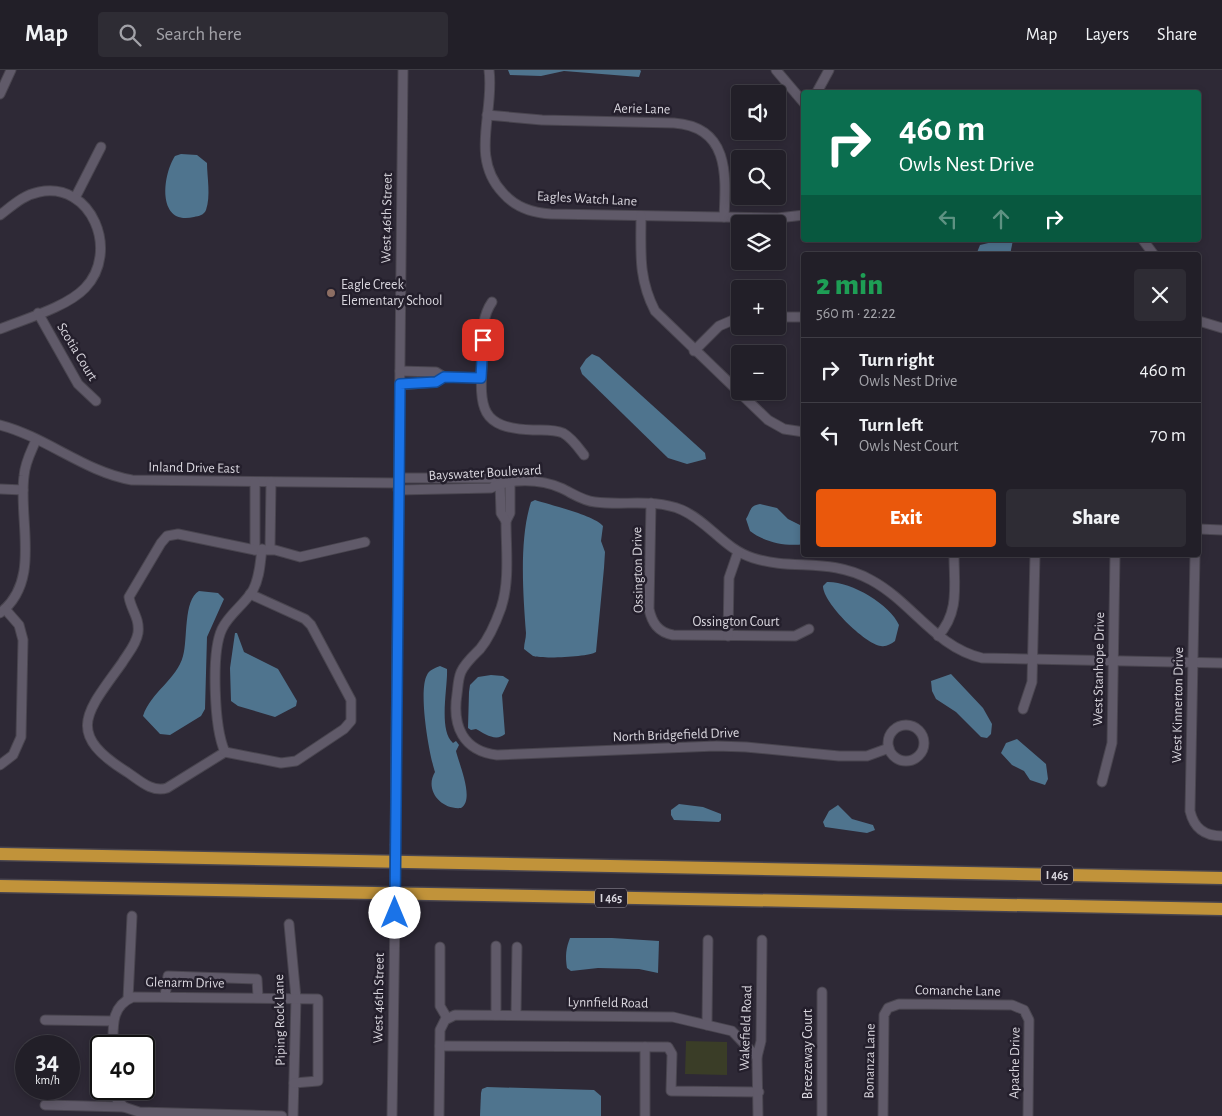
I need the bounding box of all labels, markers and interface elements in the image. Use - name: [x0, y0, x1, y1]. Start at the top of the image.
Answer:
- search box: [98, 12, 448, 57]
- icon: search: [116, 21, 144, 49]
- text: Map: [25, 22, 68, 46]
- text: Search here: [156, 25, 242, 44]
- text: Map: [1026, 26, 1057, 44]
- text: Layers: [1085, 26, 1129, 44]
- text: Share: [1157, 26, 1197, 44]
- map controls: [731, 85, 786, 400]
- button: sound: [731, 85, 786, 140]
- street label: Aerie Lane: [613, 102, 671, 116]
- icon: right: [816, 110, 881, 175]
- text: 460 m: [899, 112, 985, 147]
- button: search: [731, 150, 786, 205]
- text: Owls Nest Drive: [899, 153, 1034, 175]
- street label: West 46th Street: [379, 172, 395, 263]
- street label: Eagles Watch Lane: [536, 189, 638, 209]
- icon: left: [934, 205, 962, 233]
- icon: ahead: [987, 205, 1015, 233]
- icon: right: [1040, 205, 1068, 233]
- button: layers: [731, 215, 786, 270]
- button: close: [1134, 269, 1186, 321]
- text: 2 min: [816, 270, 883, 300]
- place label: Eagle Creek Elementary School: [341, 278, 443, 308]
- button: +: [731, 280, 786, 335]
- marker: Eagle Creek Elementary School: [325, 287, 337, 299]
- text: 560 m · 22:22: [816, 305, 896, 321]
- pin: [462, 319, 504, 361]
- street label: Scotia Court: [54, 320, 100, 384]
- icon: arrive: [469, 326, 497, 354]
- button: −: [731, 345, 786, 400]
- text: Turn right: [859, 351, 934, 370]
- icon: right: [816, 356, 844, 384]
- text: 460 m: [1140, 361, 1186, 380]
- text: Owls Nest Drive: [859, 373, 957, 389]
- text: Turn left: [859, 416, 923, 435]
- icon: left: [816, 421, 844, 449]
- text: 70 m: [1150, 426, 1186, 445]
- text: Owls Nest Court: [859, 438, 958, 454]
- street label: Inland Drive East: [148, 460, 240, 476]
- street label: Bayswater Boulevard: [428, 463, 542, 483]
- button: Exit: [816, 489, 996, 547]
- button: Share: [1006, 489, 1186, 547]
- street label: Ossington Drive: [630, 527, 646, 613]
- street label: West Stanhope Drive: [1091, 612, 1107, 726]
- street label: Ossington Court: [692, 615, 780, 629]
- street label: West Kinnerton Drive: [1170, 647, 1186, 763]
- street label: North Bridgefield Drive: [612, 726, 740, 744]
- road number: I 465: [1041, 866, 1073, 884]
- position arrow: [368, 886, 420, 938]
- road number: I 465: [595, 888, 627, 908]
- street label: West 46th Street: [371, 952, 387, 1043]
- street label: Piping Rock Lane: [272, 974, 288, 1066]
- street label: Glenarm Drive: [145, 975, 225, 991]
- street label: Comanche Lane: [915, 983, 1001, 999]
- street label: Wakefield Road: [738, 985, 754, 1071]
- street label: Lynnfield Road: [568, 995, 648, 1011]
- street label: Breezeway Court: [801, 1008, 815, 1099]
- street label: Bonanza Lane: [862, 1023, 878, 1099]
- street label: Apache Drive: [1007, 1027, 1023, 1099]
- speed limit sign: 40: [90, 1035, 155, 1100]
- text: 34: [36, 1049, 59, 1074]
- text: km/h: [35, 1074, 60, 1086]

